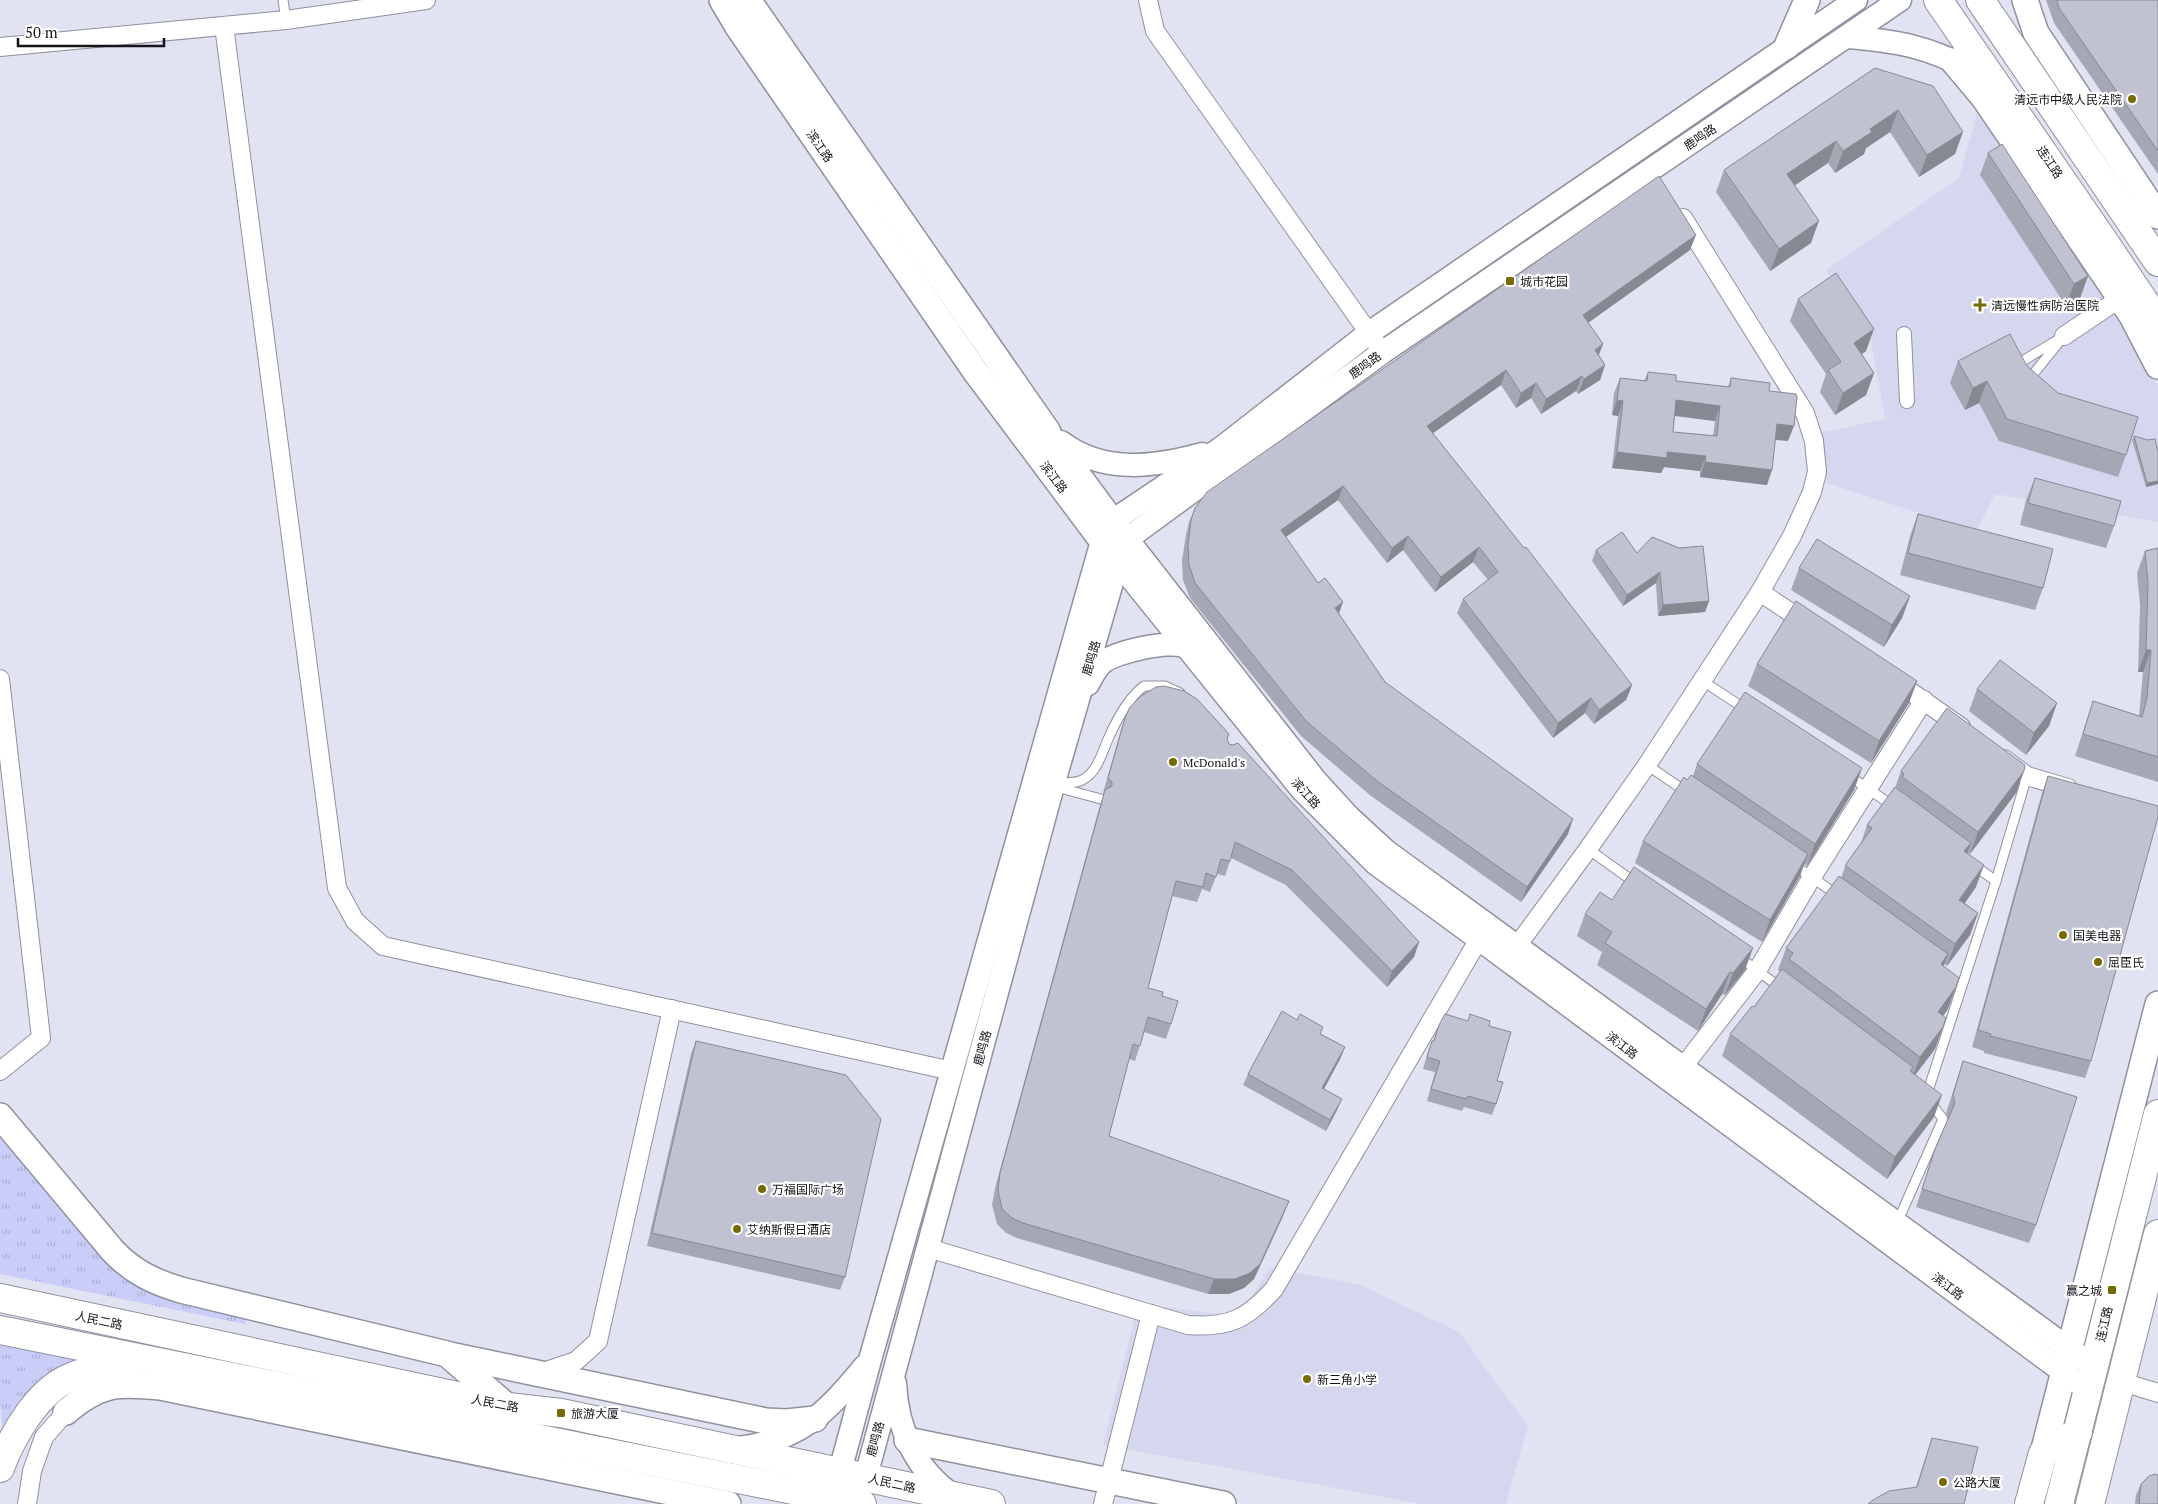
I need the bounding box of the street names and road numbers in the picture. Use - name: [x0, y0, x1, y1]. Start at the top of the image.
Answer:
- street label: 鹿鸣路: [1681, 121, 1719, 153]
- street label: 滨江路: [804, 127, 836, 165]
- street label: 连江路: [2034, 143, 2066, 181]
- street label: 鹿鸣路: [1346, 348, 1384, 382]
- street label: 滨江路: [1037, 458, 1071, 496]
- street label: 鹿鸣路: [1079, 639, 1103, 677]
- street label: 滨江路: [1288, 775, 1324, 811]
- street label: 滨江路: [1603, 1028, 1641, 1062]
- street label: 鹿鸣路: [970, 1029, 994, 1067]
- street label: 滨江路: [1929, 1269, 1967, 1303]
- street label: 连江路: [2093, 1305, 2115, 1343]
- street label: 人民二路: [74, 1308, 124, 1332]
- street label: 人民二路: [470, 1391, 520, 1415]
- street label: 鹿鸣路: [863, 1420, 887, 1458]
- street label: 人民二路: [867, 1470, 917, 1496]

